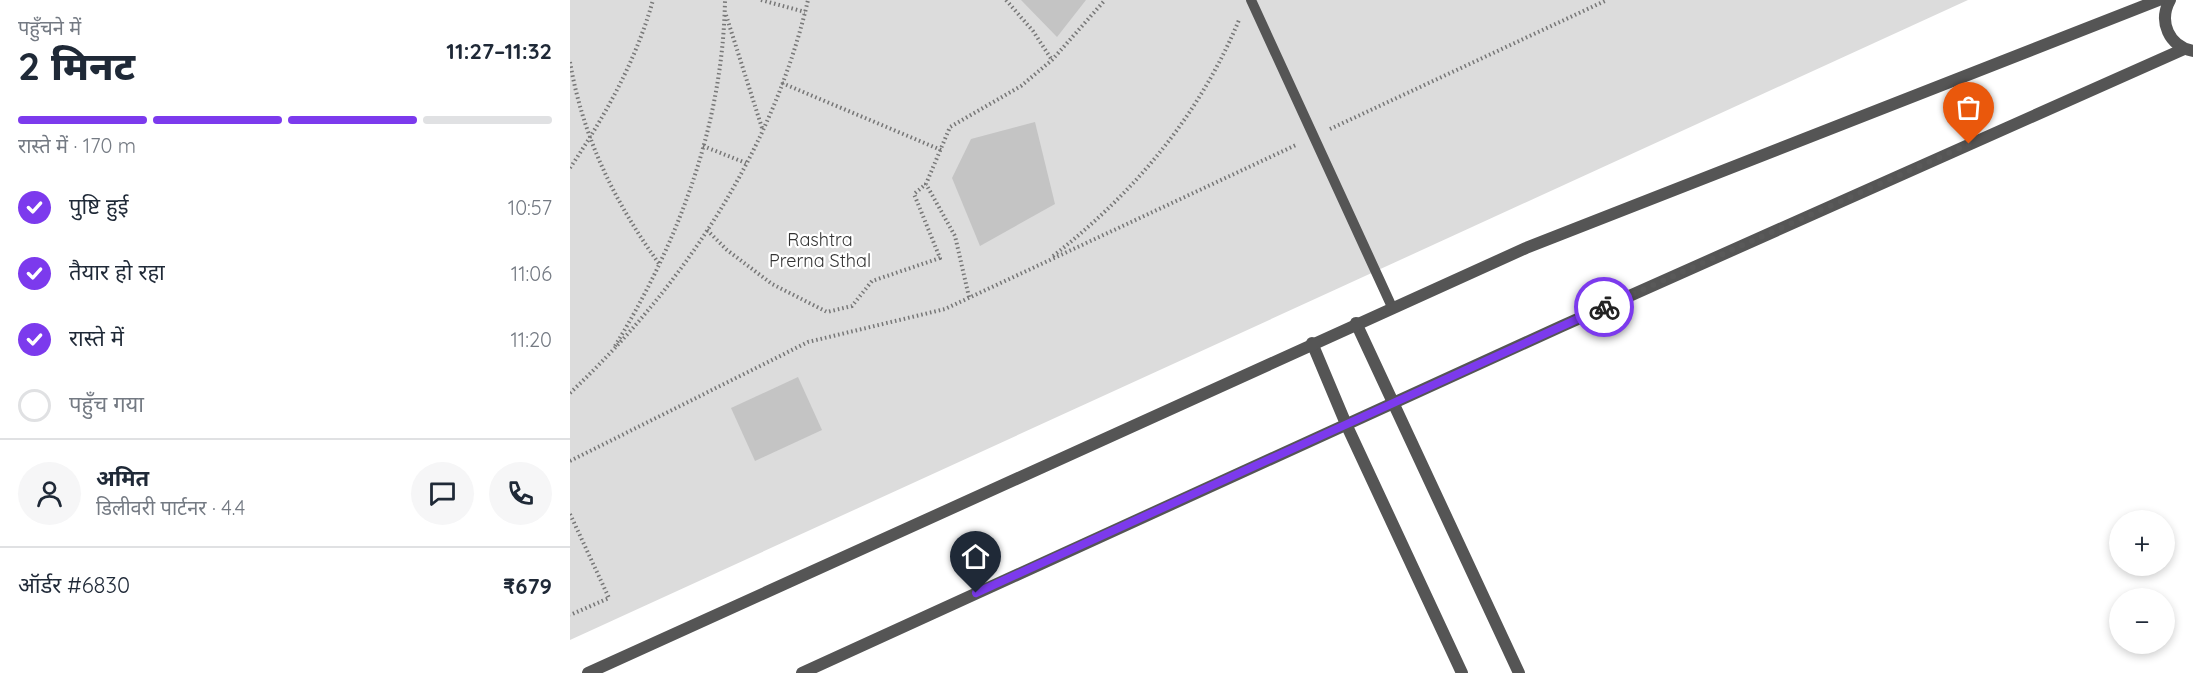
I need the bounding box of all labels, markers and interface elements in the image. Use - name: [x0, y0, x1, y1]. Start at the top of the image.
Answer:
- text: पहुँचने में: [18, 15, 81, 40]
- text: 11:27–11:32: [446, 37, 552, 65]
- text: 2 मिनट: [18, 41, 135, 90]
- pin: [1943, 82, 1994, 144]
- icon: bag: [1952, 91, 1985, 124]
- text: रास्ते में · 170 m: [18, 133, 136, 158]
- icon: check: [18, 191, 51, 224]
- text: पुष्टि हुई: [69, 192, 129, 220]
- text: 10:57: [508, 195, 552, 220]
- park label: Rashtra Prerna Sthal: [769, 228, 871, 272]
- icon: check: [18, 257, 51, 290]
- text: तैयार हो रहा: [69, 258, 165, 286]
- text: 11:06: [511, 261, 552, 286]
- courier: [1574, 277, 1634, 337]
- icon: bike: [1588, 291, 1621, 324]
- icon: check: [18, 323, 51, 356]
- text: रास्ते में: [69, 324, 124, 352]
- text: 11:20: [510, 327, 552, 352]
- text: पहुँच गया: [69, 390, 144, 418]
- button: person: [18, 462, 81, 525]
- button: chat: [411, 462, 474, 525]
- button: phone: [489, 462, 552, 525]
- text: अमित: [96, 464, 149, 492]
- text: डिलीवरी पार्टनर · 4.4: [96, 495, 245, 520]
- map controls: [2109, 510, 2175, 654]
- button: +: [2109, 510, 2175, 576]
- pin: [950, 531, 1001, 593]
- icon: home: [959, 540, 992, 573]
- text: ऑर्डर #6830: [18, 571, 130, 599]
- text: ₹679: [503, 572, 552, 600]
- button: −: [2109, 588, 2175, 654]

